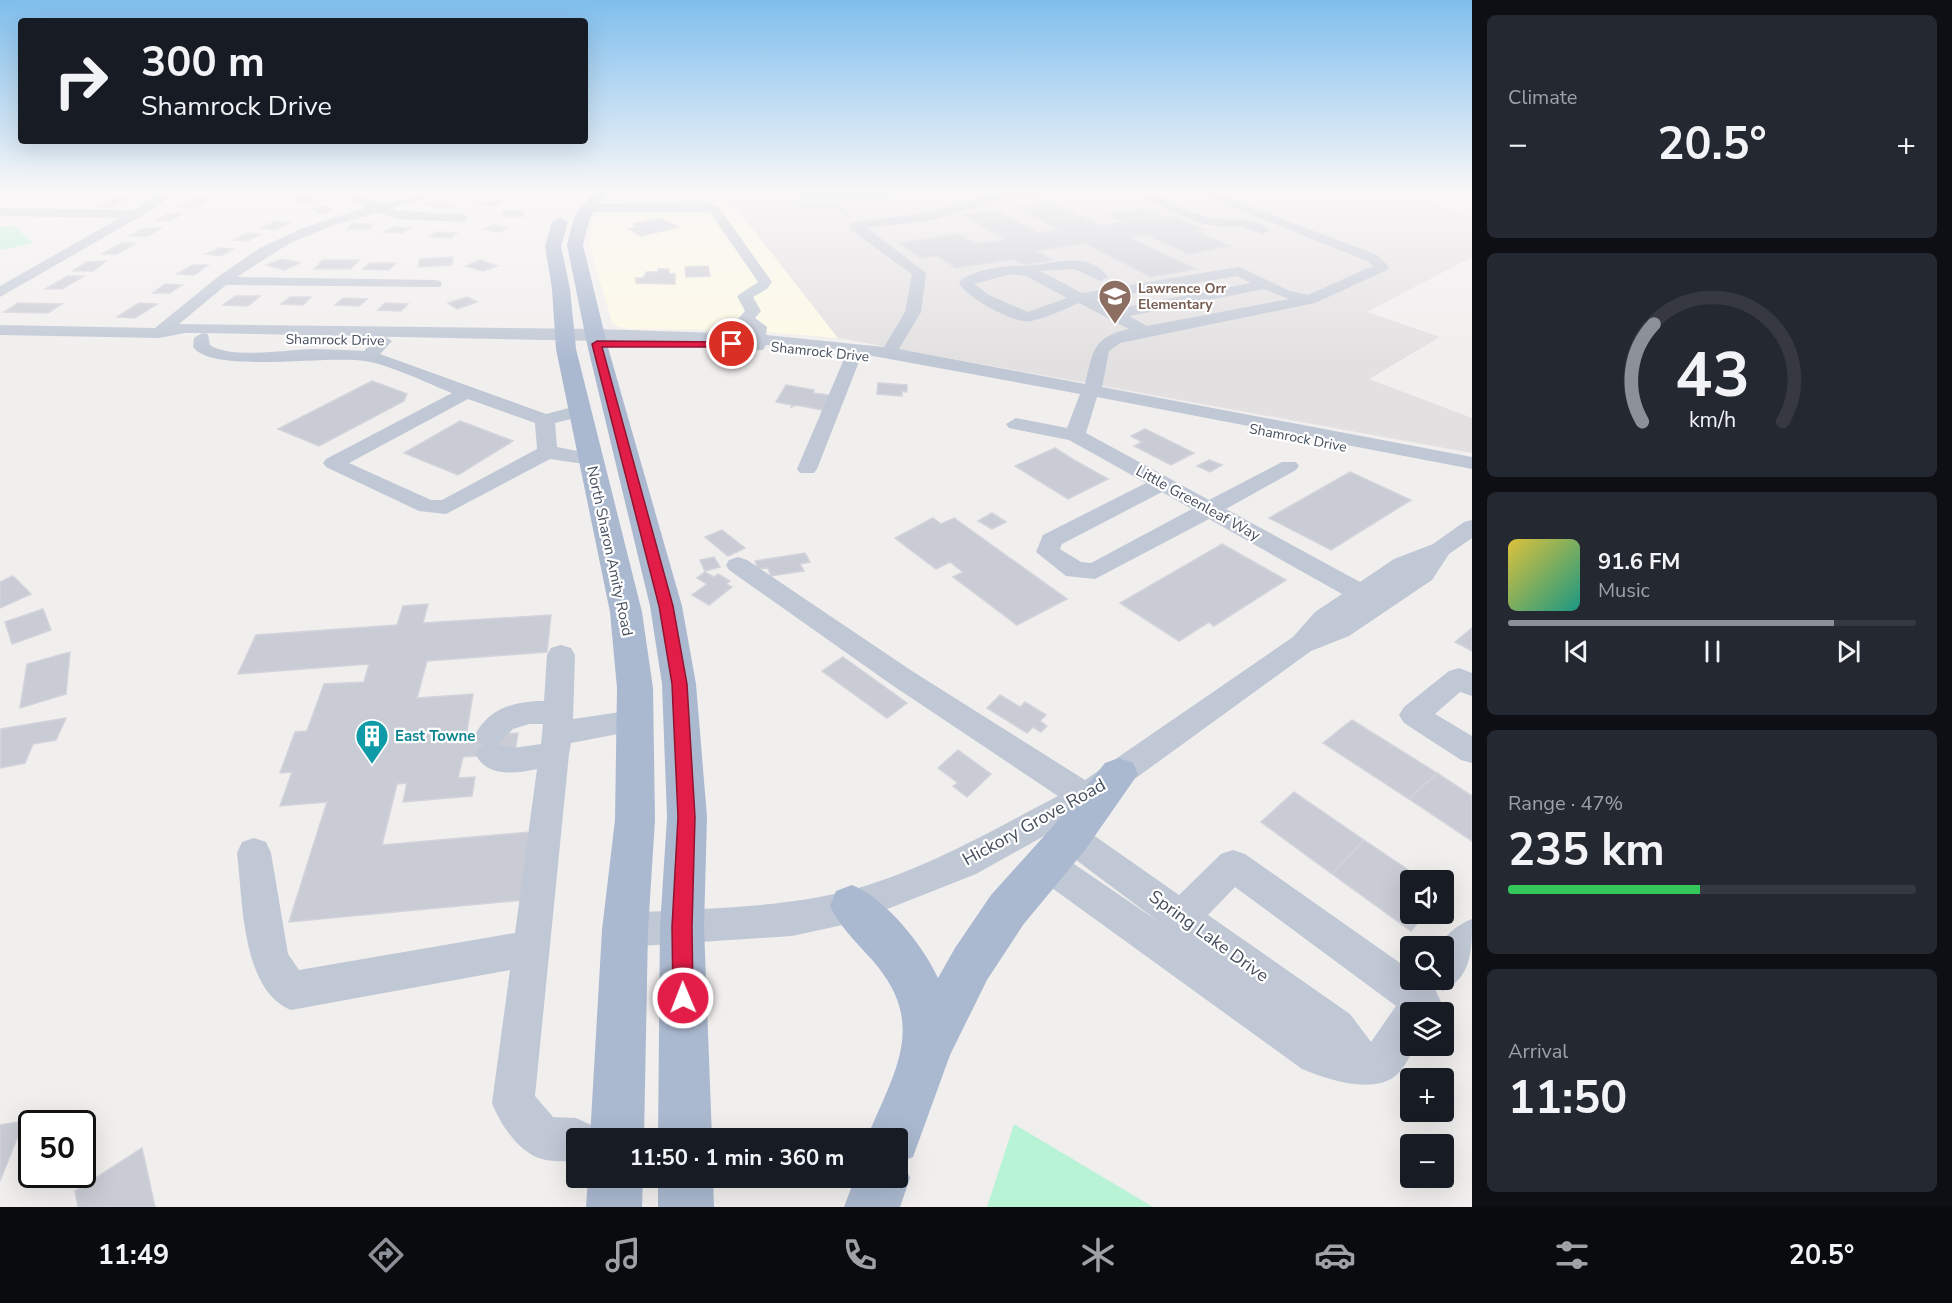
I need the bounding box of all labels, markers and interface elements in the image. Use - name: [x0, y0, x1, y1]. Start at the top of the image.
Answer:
- text: 300 m: [141, 34, 265, 91]
- icon: right: [42, 42, 120, 120]
- text: Climate: [1508, 84, 1577, 111]
- text: Shamrock Drive: [141, 88, 332, 125]
- text: 20.5°: [1657, 114, 1767, 175]
- text: −: [1508, 122, 1528, 167]
- text: +: [1896, 122, 1916, 167]
- school or university icon: Lawrence Orr Elementary: [1097, 278, 1133, 325]
- place label: Lawrence Orr Elementary: [1138, 279, 1227, 314]
- pin: [706, 318, 757, 369]
- icon: arrive: [715, 327, 748, 360]
- street label: Shamrock Drive: [285, 330, 385, 350]
- text: 43: [1675, 333, 1749, 418]
- street label: Shamrock Drive: [770, 337, 870, 367]
- text: km/h: [1688, 406, 1736, 436]
- street label: Shamrock Drive: [1248, 419, 1348, 457]
- street label: Little Greenleaf Way: [1132, 461, 1264, 546]
- street label: North Sharon Amity Road: [582, 464, 638, 638]
- text: 91.6 FM: [1598, 547, 1680, 577]
- text: Music: [1598, 577, 1650, 604]
- icon: previous: [1560, 635, 1593, 668]
- icon: pause: [1696, 635, 1729, 668]
- icon: next: [1832, 635, 1865, 668]
- building icon: East Towne: [354, 718, 390, 765]
- place label: East Towne: [395, 726, 475, 746]
- street label: Hickory Grove Road: [958, 773, 1110, 871]
- text: Range · 47%: [1508, 790, 1623, 817]
- text: 235 km: [1508, 820, 1665, 881]
- map controls: [1400, 870, 1454, 1188]
- button: sound: [1400, 870, 1454, 924]
- street label: Spring Lake Drive: [1144, 884, 1274, 988]
- button: search: [1400, 936, 1454, 990]
- position arrow: [651, 966, 715, 1030]
- button: layers: [1400, 1002, 1454, 1056]
- text: Arrival: [1508, 1038, 1568, 1065]
- button: +: [1400, 1068, 1454, 1122]
- text: 11:50: [1508, 1068, 1627, 1129]
- speed limit sign: 50: [18, 1110, 96, 1188]
- button: −: [1400, 1134, 1454, 1188]
- text: 11:50 · 1 min · 360 m: [630, 1143, 844, 1173]
- icon: directions: [365, 1234, 407, 1276]
- icon: music: [602, 1234, 644, 1276]
- icon: phone: [839, 1234, 881, 1276]
- icon: climate: [1077, 1234, 1119, 1276]
- icon: car: [1314, 1234, 1356, 1276]
- icon: filters: [1551, 1234, 1593, 1276]
- text: 11:49: [98, 1237, 169, 1274]
- text: 20.5°: [1789, 1237, 1854, 1274]

